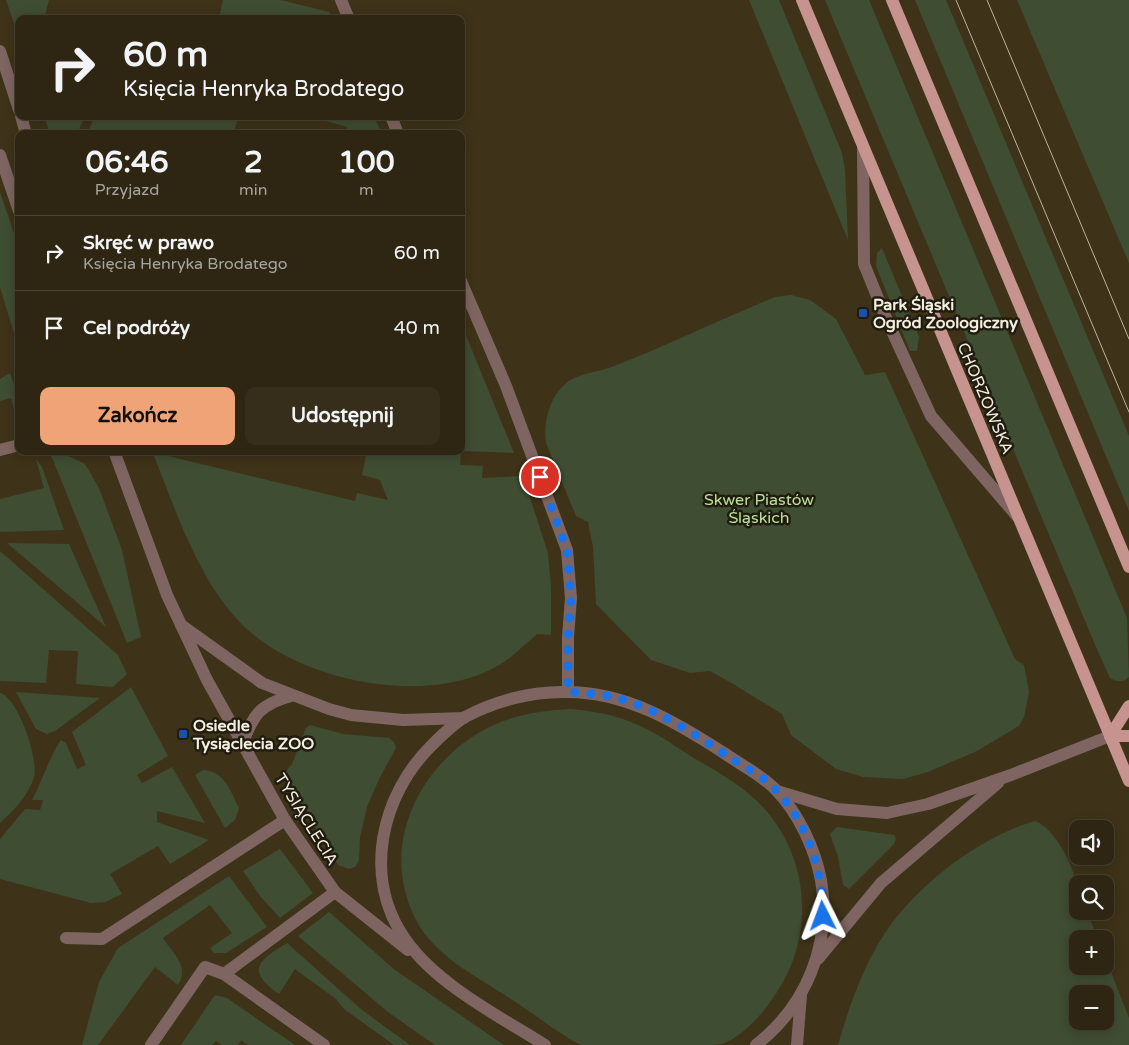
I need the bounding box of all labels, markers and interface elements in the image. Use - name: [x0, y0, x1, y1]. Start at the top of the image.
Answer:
- text: 60 m: [123, 34, 208, 76]
- icon: right: [40, 35, 105, 100]
- text: Księcia Henryka Brodatego: [123, 76, 404, 102]
- text: 06:46: [85, 144, 169, 181]
- text: 2: [244, 144, 263, 181]
- text: 100: [338, 144, 395, 181]
- text: Przyjazd: [95, 180, 159, 200]
- text: min: [239, 180, 268, 200]
- text: m: [359, 180, 374, 200]
- text: Skręć w prawo: [83, 232, 214, 254]
- icon: right: [40, 239, 68, 267]
- text: 60 m: [394, 242, 440, 264]
- text: Księcia Henryka Brodatego: [83, 254, 288, 274]
- place label: Park Śląski Ogród Zoologiczny: [873, 295, 1018, 333]
- marker: Park Śląski Ogród Zoologiczny: [857, 307, 869, 319]
- icon: arrive: [40, 314, 68, 342]
- text: Cel podróży: [83, 317, 190, 339]
- text: 40 m: [394, 317, 440, 339]
- street label: CHORZOWSKA: [953, 340, 1018, 457]
- button: Zakończ: [40, 387, 235, 445]
- button: Udostępnij: [245, 387, 440, 445]
- pin: [519, 456, 561, 498]
- icon: arrive: [526, 463, 554, 491]
- park label: Skwer Piastów Śląskich: [704, 490, 814, 528]
- place label: Osiedle Tysiąclecia ZOO: [192, 716, 314, 754]
- marker: Osiedle Tysiąclecia ZOO: [177, 728, 189, 740]
- street label: TYSIĄCLECIA: [270, 770, 342, 869]
- map controls: [1069, 820, 1114, 1030]
- button: sound: [1069, 820, 1114, 865]
- button: search: [1069, 875, 1114, 920]
- position arrow: [796, 889, 848, 941]
- button: +: [1069, 930, 1114, 975]
- button: −: [1069, 985, 1114, 1030]

